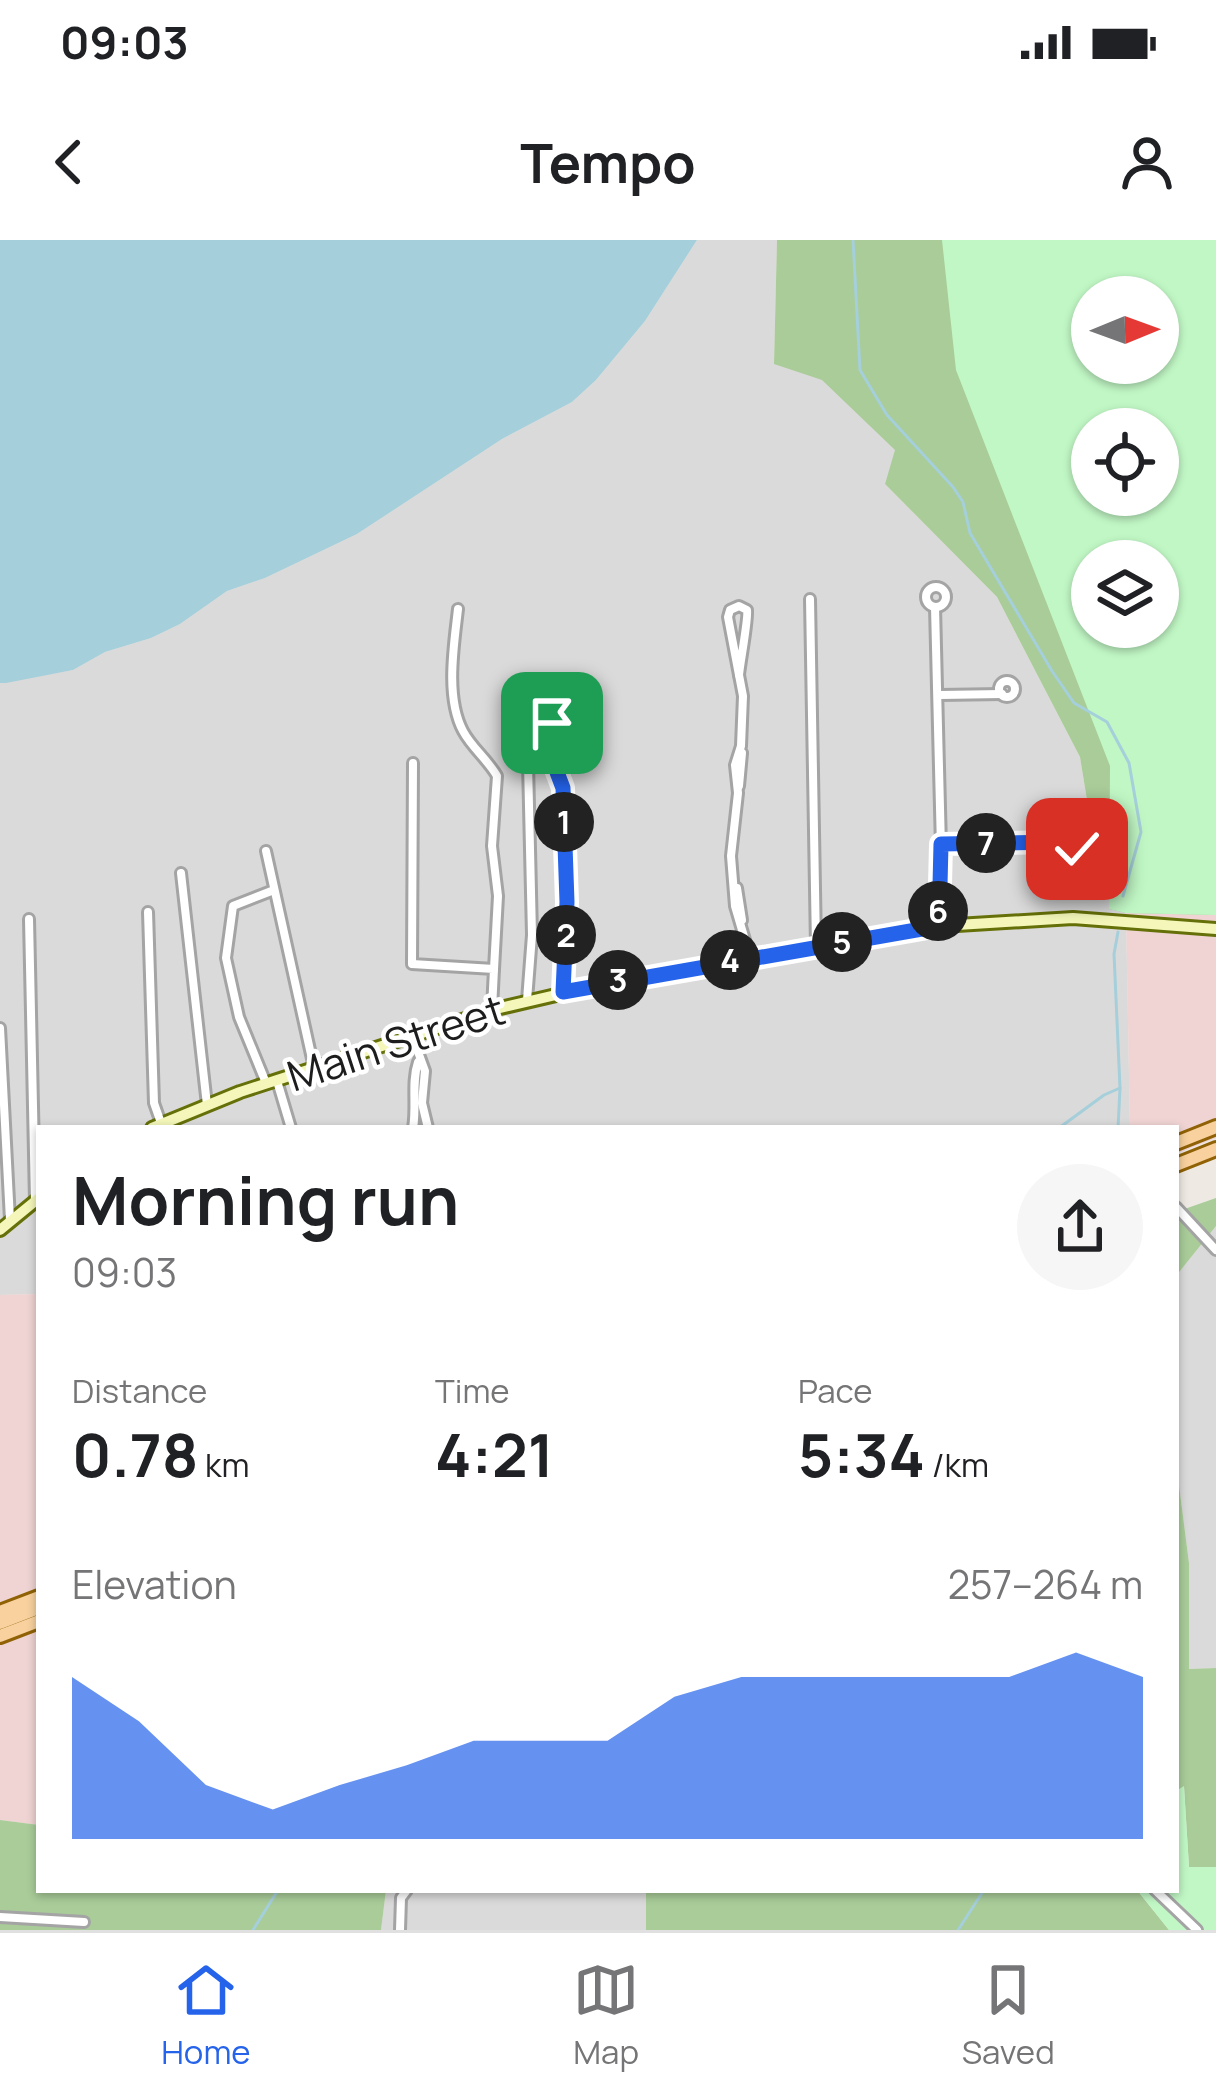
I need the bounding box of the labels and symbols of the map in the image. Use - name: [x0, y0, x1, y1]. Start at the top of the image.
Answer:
- north arrow: [1071, 276, 1179, 384]
- pin: [501, 672, 603, 774]
- pin: 1: [534, 792, 594, 852]
- pin: [1026, 798, 1128, 900]
- pin: 7: [956, 813, 1016, 873]
- pin: 6: [908, 881, 968, 941]
- pin: 2: [536, 905, 596, 965]
- pin: 5: [812, 912, 872, 972]
- pin: 4: [700, 930, 760, 990]
- pin: 3: [588, 950, 648, 1010]
- street label: Main Street: [280, 980, 512, 1104]

